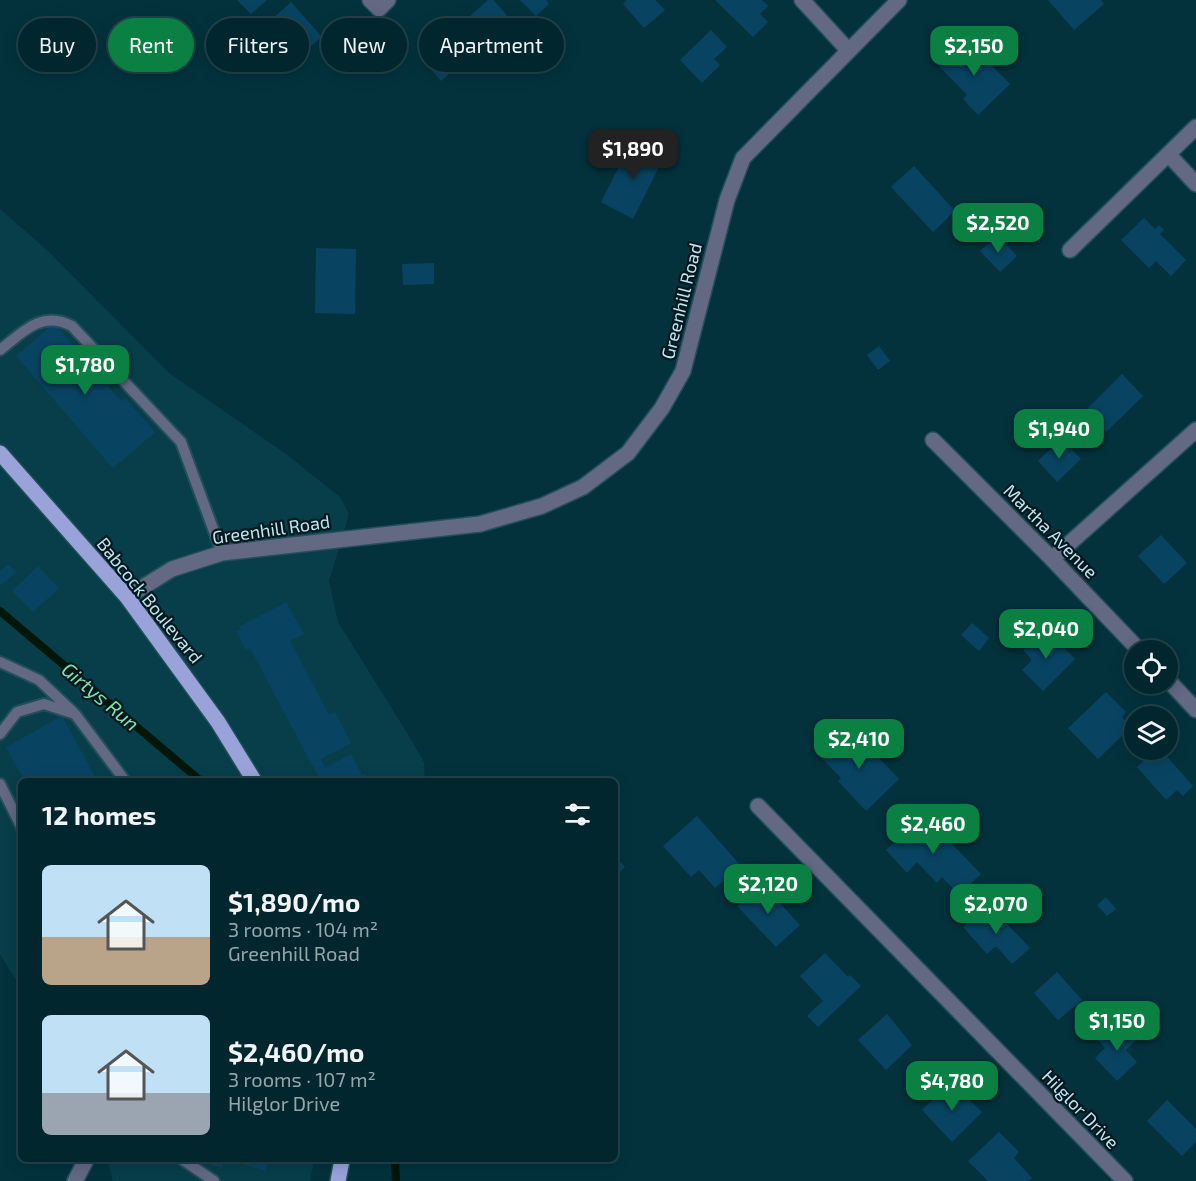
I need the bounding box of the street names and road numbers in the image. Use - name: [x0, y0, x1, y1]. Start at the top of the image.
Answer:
- street label: Greenhill Road: [656, 241, 706, 361]
- street label: Martha Avenue: [999, 479, 1103, 583]
- street label: Greenhill Road: [211, 510, 331, 548]
- street label: Babcock Boulevard: [93, 533, 207, 667]
- street label: Hilglor Drive: [1038, 1065, 1124, 1153]

